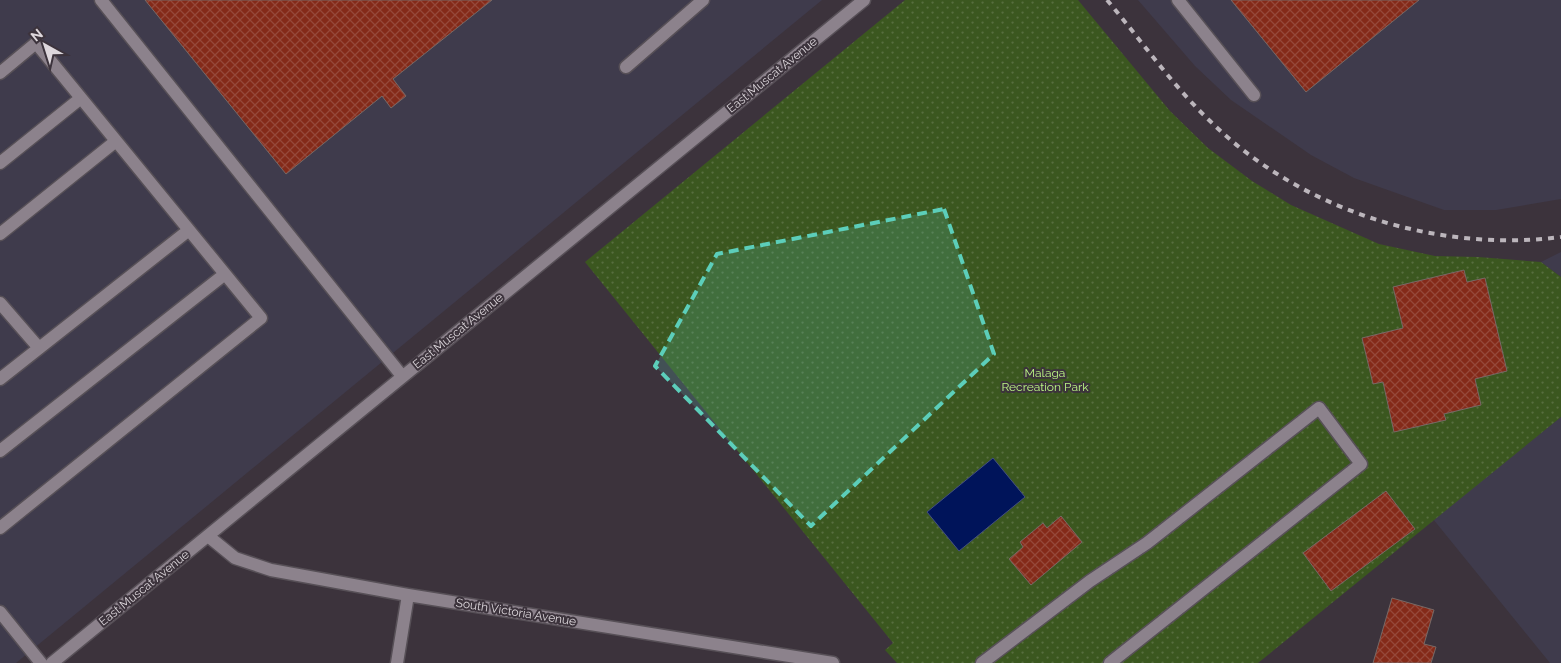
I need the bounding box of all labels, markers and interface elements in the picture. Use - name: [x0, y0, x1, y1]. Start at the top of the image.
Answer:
- north arrow: [20, 20, 70, 70]
- text: N: [28, 25, 46, 44]
- street label: East Muscat Avenue: [724, 34, 820, 116]
- street label: East Muscat Avenue: [410, 290, 506, 372]
- park label: Malaga Recreation Park: [1001, 366, 1089, 394]
- street label: East Muscat Avenue: [96, 547, 192, 629]
- street label: South Victoria Avenue: [455, 596, 577, 628]

